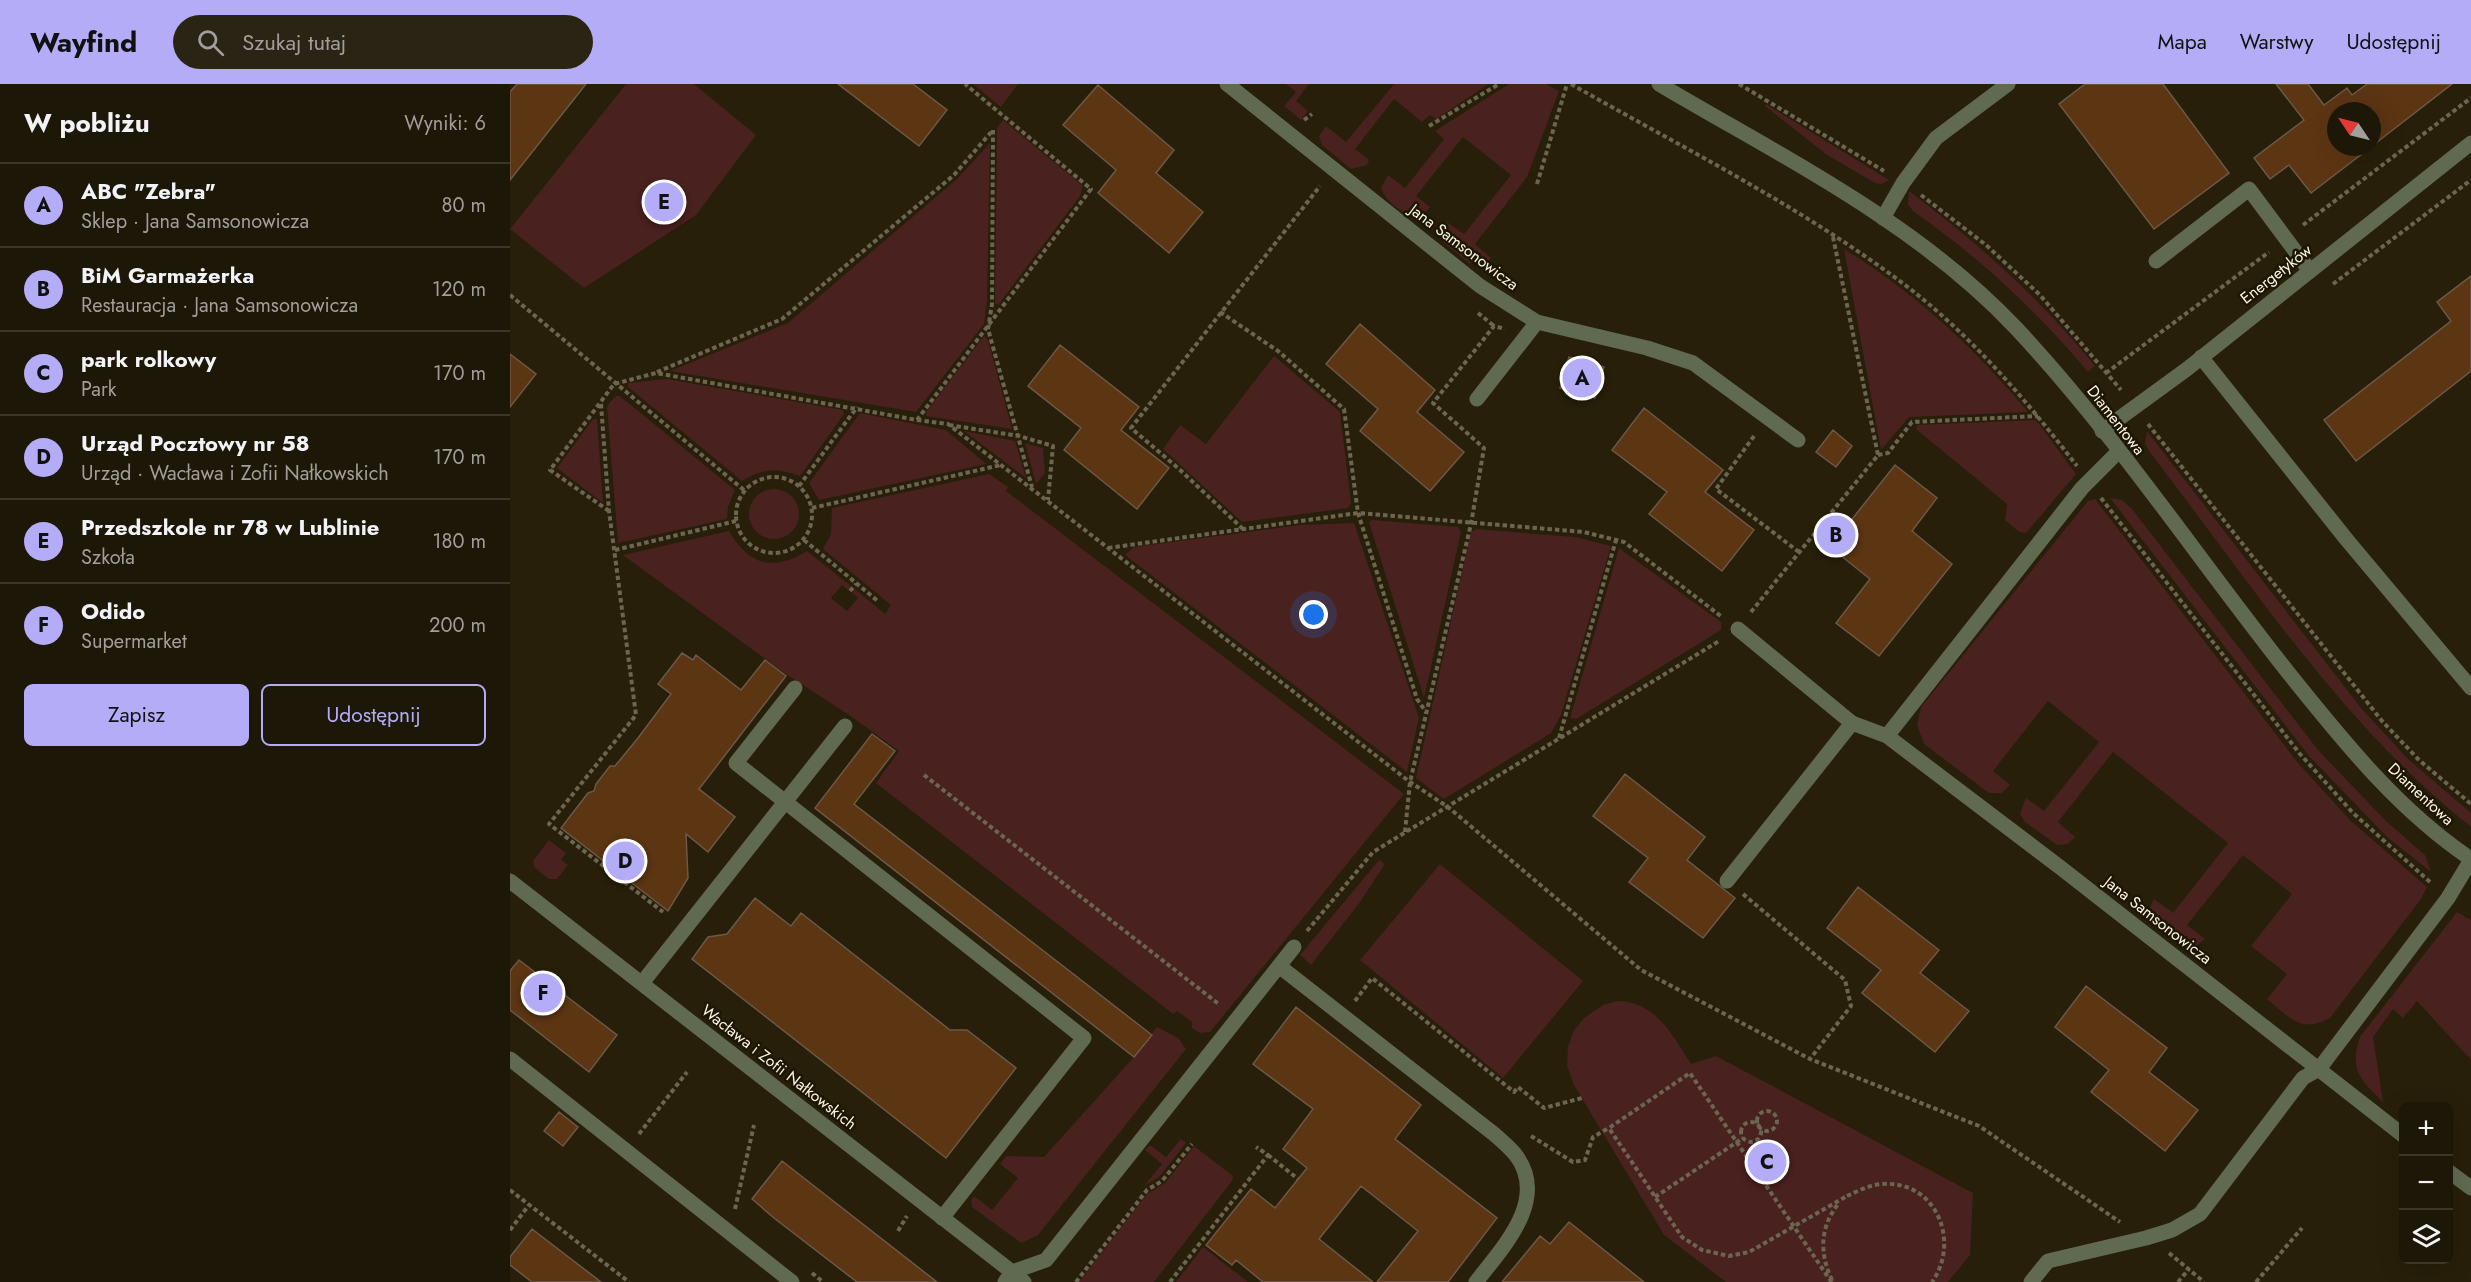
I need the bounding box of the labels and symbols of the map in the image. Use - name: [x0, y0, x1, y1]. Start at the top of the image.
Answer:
- north arrow: [2327, 102, 2381, 156]
- pin: E: [644, 180, 684, 224]
- street label: Jana Samsonowicza: [1403, 197, 1523, 296]
- street label: Energetyków: [2235, 239, 2317, 309]
- pin: A: [1562, 356, 1602, 400]
- street label: Diamentowa: [2081, 380, 2151, 460]
- pin: B: [1816, 512, 1856, 558]
- your location: [1299, 600, 1328, 629]
- street label: Diamentowa: [2383, 757, 2459, 831]
- pin: D: [606, 838, 644, 884]
- street label: Jana Samsonowicza: [2098, 869, 2217, 969]
- pin: F: [524, 970, 562, 1016]
- street label: Wacława i Zofii Nałkowskich: [696, 999, 862, 1135]
- pin: C: [1748, 1140, 1786, 1184]

